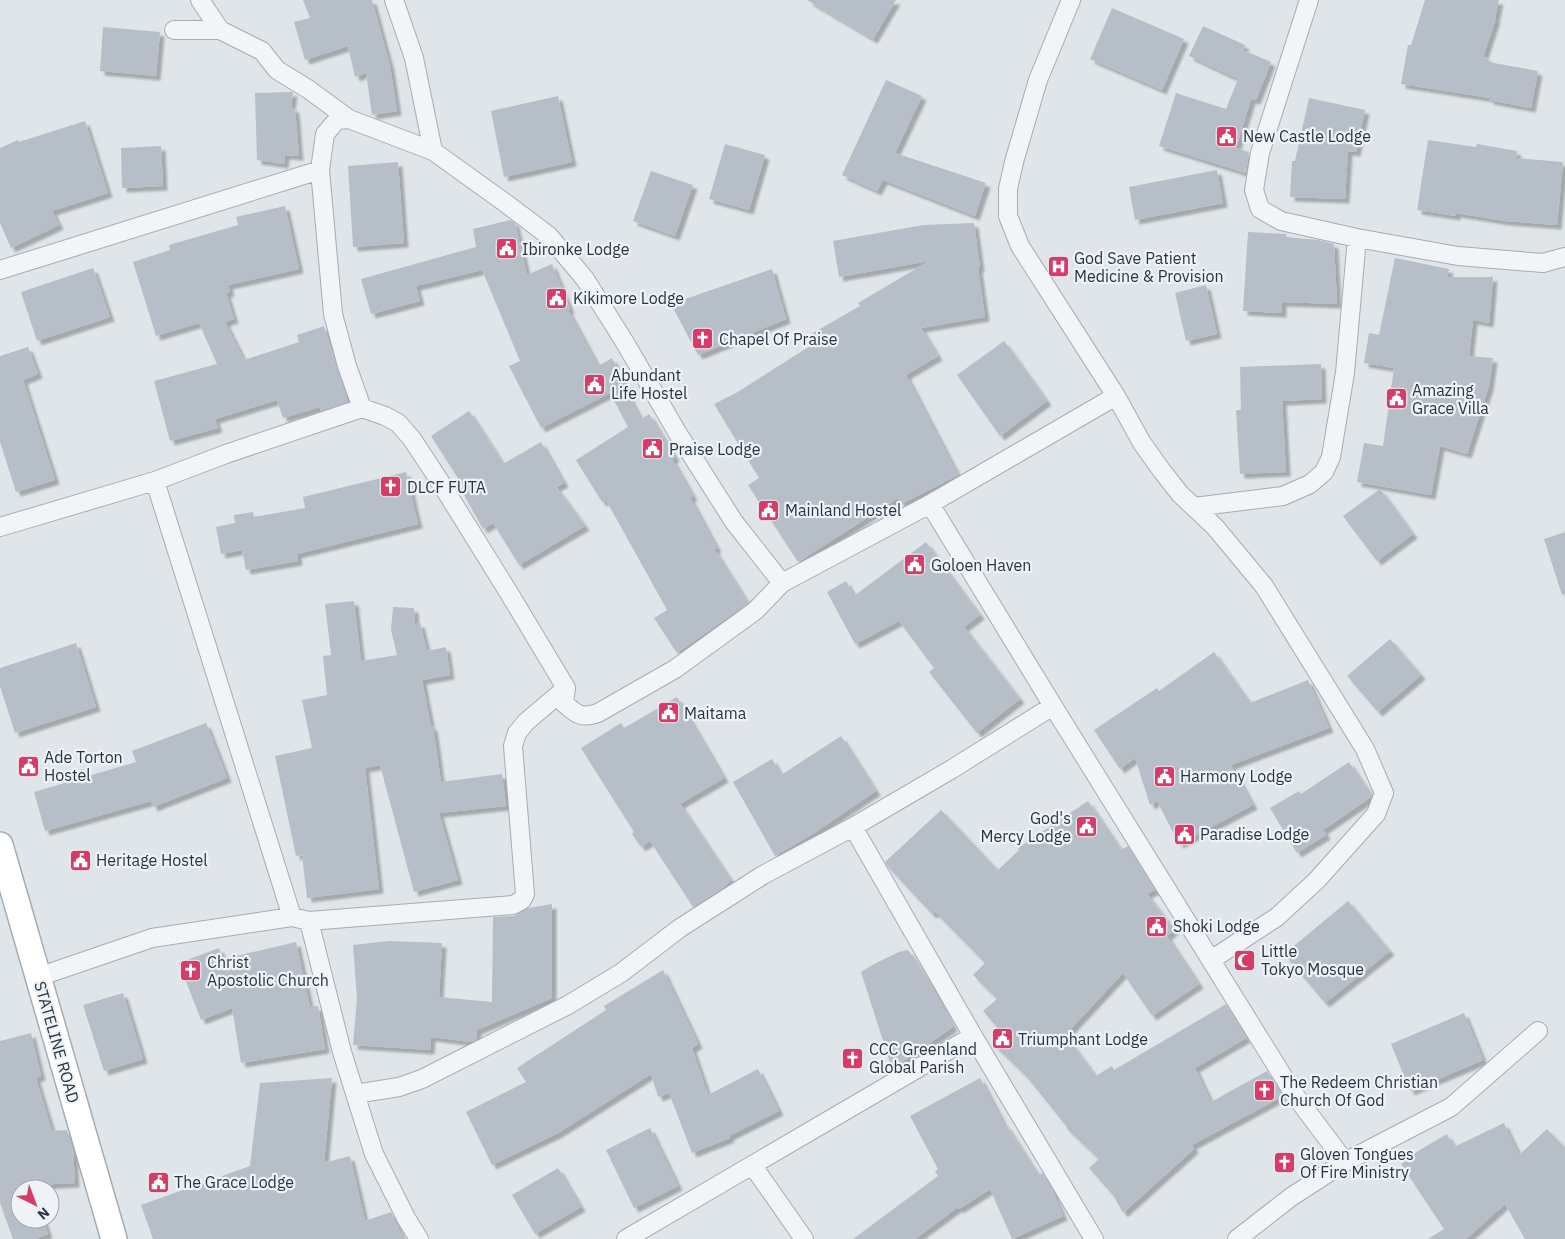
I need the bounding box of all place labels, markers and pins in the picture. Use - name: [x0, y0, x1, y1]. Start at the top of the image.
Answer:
- public building icon: New Castle Lodge: [1215, 124, 1239, 148]
- place label: New Castle Lodge: [1243, 126, 1371, 146]
- public building icon: Ibironke Lodge: [494, 237, 518, 261]
- place label: Ibironke Lodge: [522, 239, 630, 259]
- place label: God Save Patient Medicine & Provision: [1074, 248, 1224, 286]
- hospital icon: God Save Patient Medicine & Provision: [1046, 255, 1070, 279]
- public building icon: Kikimore Lodge: [545, 286, 569, 310]
- place label: Kikimore Lodge: [573, 288, 684, 308]
- church icon: Chapel Of Praise: [691, 327, 715, 351]
- place label: Chapel Of Praise: [719, 329, 838, 349]
- place label: Abundant Life Hostel: [611, 365, 687, 403]
- public building icon: Abundant Life Hostel: [583, 372, 607, 396]
- place label: Amazing Grace Villa: [1412, 380, 1489, 418]
- public building icon: Amazing Grace Villa: [1384, 387, 1408, 411]
- public building icon: Praise Lodge: [641, 437, 665, 461]
- place label: Praise Lodge: [669, 439, 761, 459]
- church icon: DLCF FUTA: [379, 475, 403, 499]
- place label: DLCF FUTA: [407, 477, 486, 497]
- public building icon: Mainland Hostel: [757, 498, 781, 522]
- place label: Mainland Hostel: [785, 500, 901, 520]
- public building icon: Goloen Haven: [903, 553, 927, 577]
- place label: Goloen Haven: [931, 555, 1031, 575]
- public building icon: Maitama: [656, 701, 680, 725]
- place label: Maitama: [684, 703, 747, 723]
- place label: Ade Torton Hostel: [44, 747, 123, 785]
- public building icon: Ade Torton Hostel: [16, 754, 40, 778]
- public building icon: Harmony Lodge: [1152, 764, 1176, 788]
- place label: Harmony Lodge: [1180, 766, 1293, 786]
- place label: God's Mercy Lodge: [980, 808, 1071, 846]
- public building icon: God's Mercy Lodge: [1075, 815, 1099, 839]
- public building icon: Paradise Lodge: [1172, 822, 1196, 846]
- place label: Paradise Lodge: [1200, 824, 1310, 844]
- public building icon: Heritage Hostel: [68, 848, 92, 872]
- place label: Heritage Hostel: [96, 850, 208, 870]
- public building icon: Shoki Lodge: [1145, 914, 1169, 938]
- place label: Shoki Lodge: [1173, 916, 1260, 936]
- place label: Little Tokyo Mosque: [1261, 941, 1364, 979]
- mosque icon: Little Tokyo Mosque: [1233, 948, 1257, 972]
- place label: Christ Apostolic Church: [207, 952, 329, 990]
- church icon: Christ Apostolic Church: [179, 959, 203, 983]
- public building icon: Triumphant Lodge: [990, 1027, 1014, 1051]
- place label: Triumphant Lodge: [1018, 1029, 1148, 1049]
- place label: CCC Greenland Global Parish: [869, 1039, 977, 1077]
- church icon: CCC Greenland Global Parish: [841, 1046, 865, 1070]
- place label: The Redeem Christian Church Of God: [1280, 1072, 1438, 1110]
- church icon: The Redeem Christian Church Of God: [1252, 1079, 1276, 1103]
- place label: Gloven Tongues Of Fire Ministry: [1300, 1144, 1414, 1182]
- church icon: Gloven Tongues Of Fire Ministry: [1272, 1151, 1296, 1175]
- public building icon: The Grace Lodge: [146, 1170, 170, 1194]
- place label: The Grace Lodge: [174, 1172, 294, 1192]

